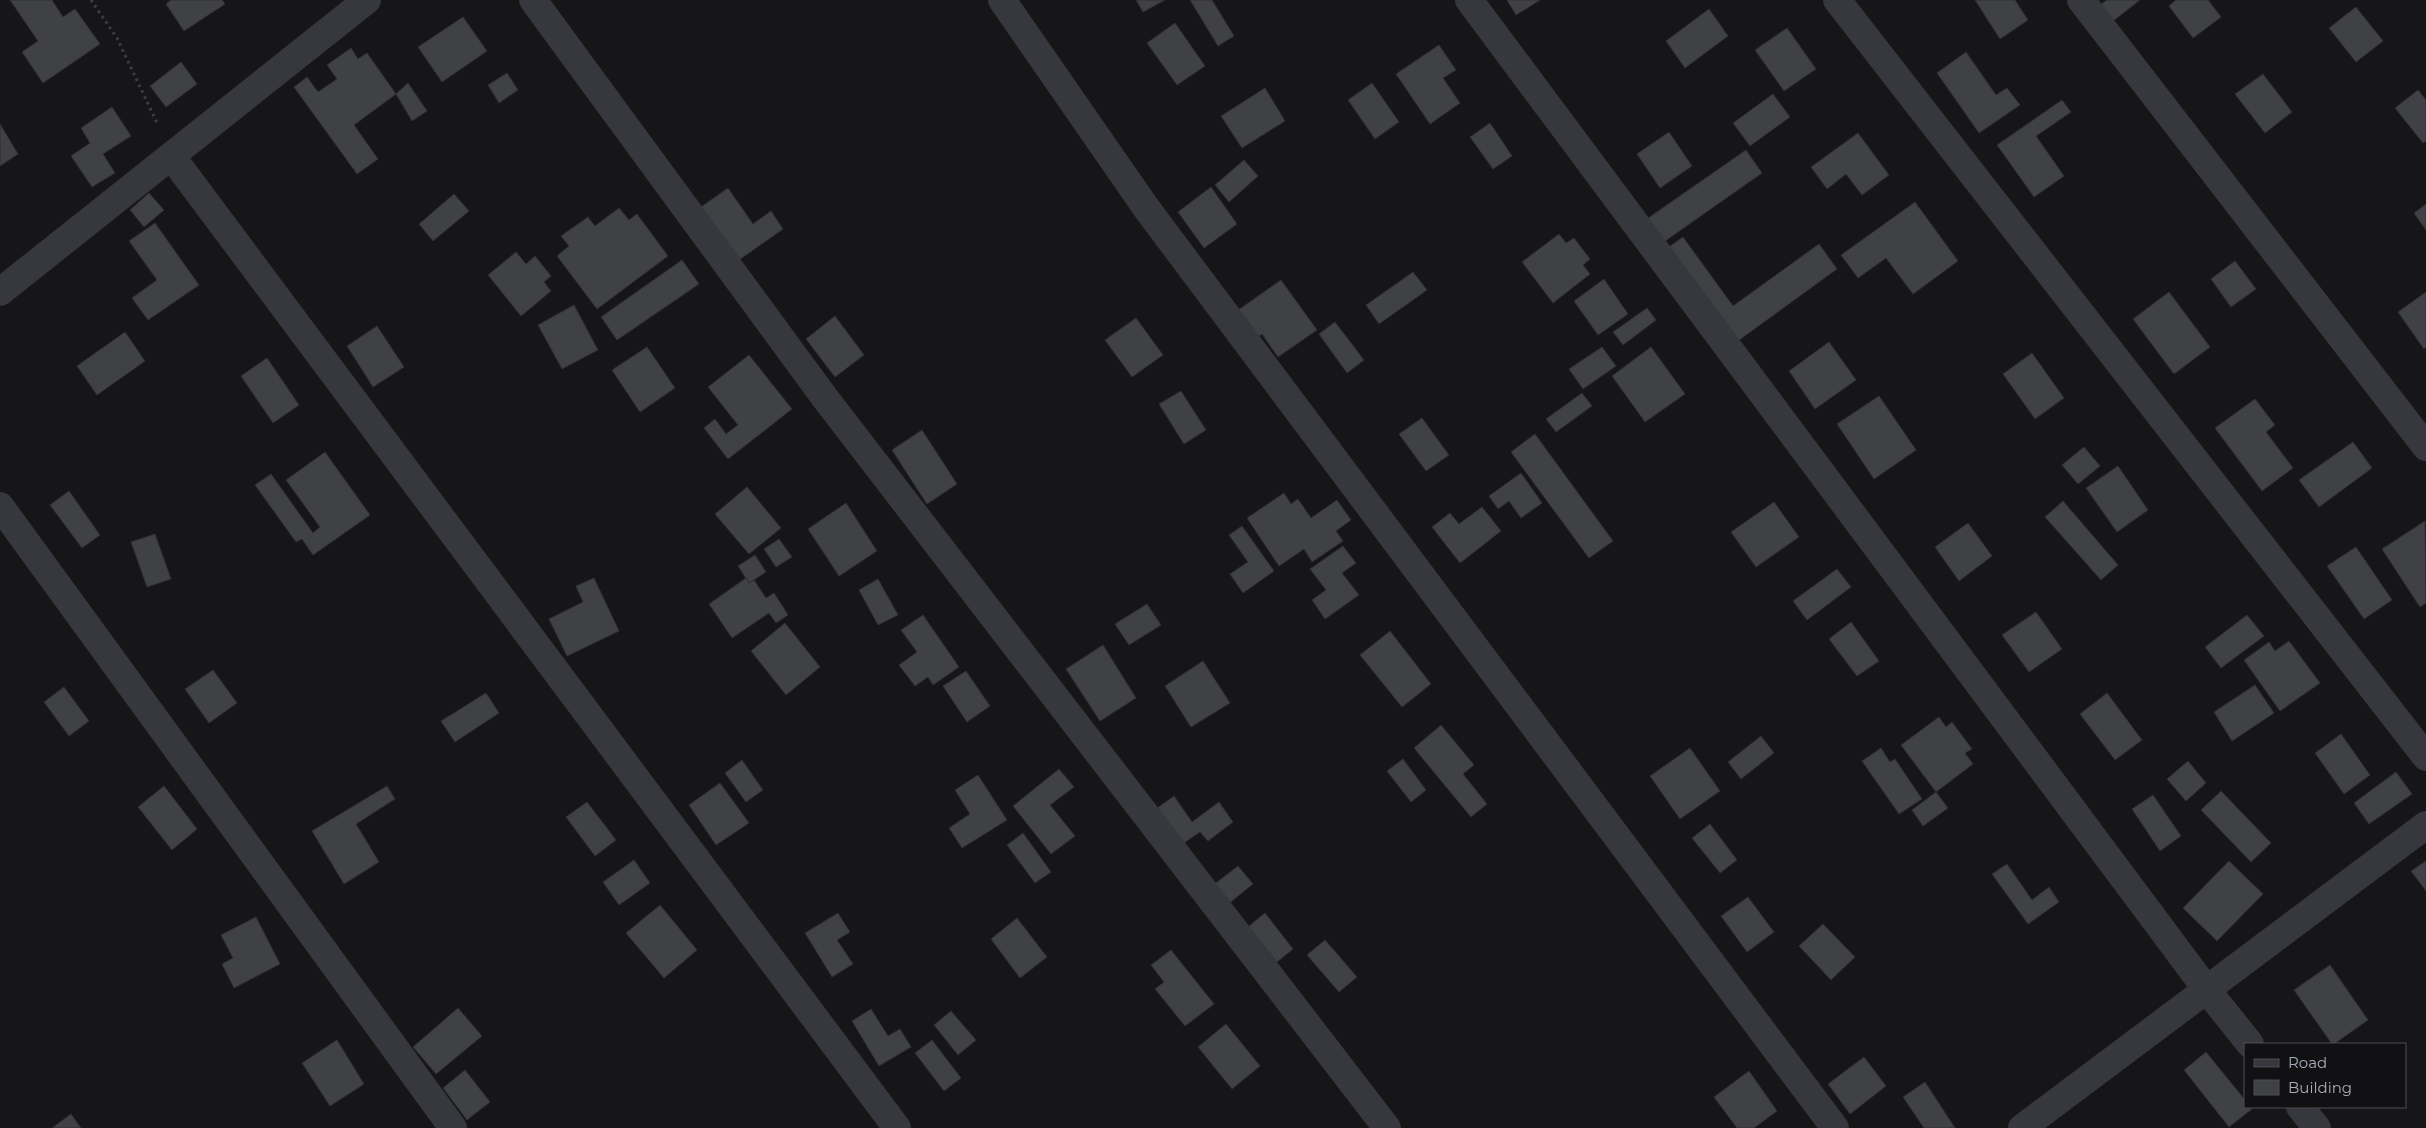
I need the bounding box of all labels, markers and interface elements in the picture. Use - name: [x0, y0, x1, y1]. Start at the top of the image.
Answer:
- legend: [2244, 1043, 2406, 1108]
- text: Road: [2288, 1053, 2327, 1072]
- text: Building: [2288, 1078, 2352, 1097]

